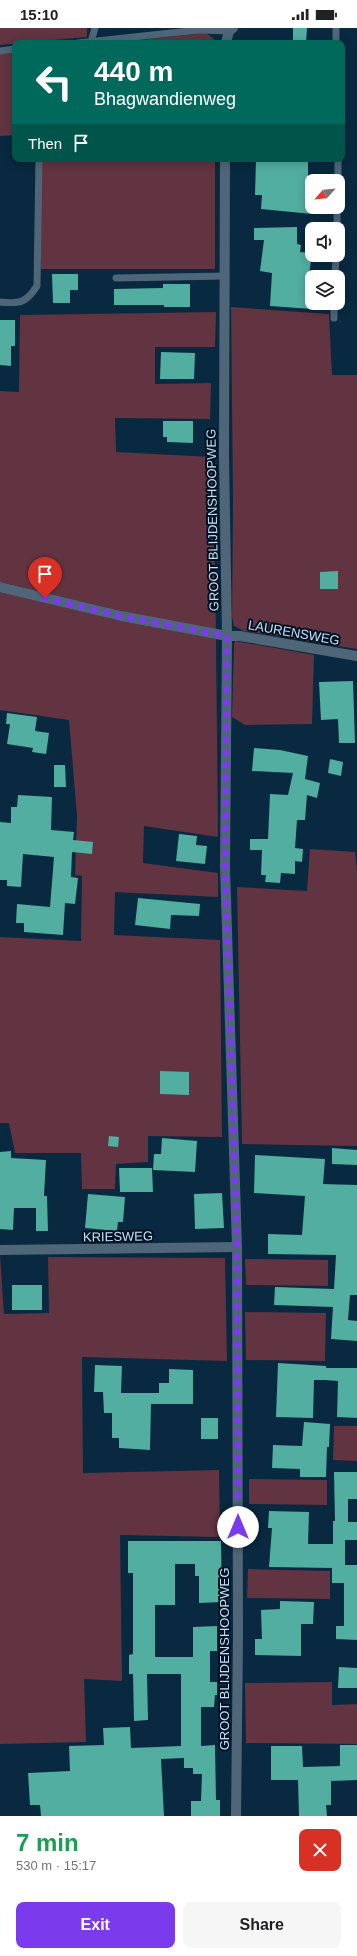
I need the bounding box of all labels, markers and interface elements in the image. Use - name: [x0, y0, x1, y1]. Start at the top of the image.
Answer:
- text: 15:10: [20, 6, 58, 23]
- icon: left: [28, 56, 80, 108]
- text: 440 m: [94, 56, 173, 87]
- text: Bhagwandienweg: [94, 89, 236, 109]
- icon: arrive: [70, 132, 92, 154]
- text: Then: [28, 135, 62, 152]
- north arrow: [305, 174, 345, 214]
- map controls: [305, 174, 345, 310]
- button: sound: [305, 222, 345, 262]
- button: layers: [305, 270, 345, 310]
- street label: GROOT BLIJDENSHOOPWEG: [203, 429, 222, 611]
- pin: [28, 557, 62, 598]
- icon: arrive: [34, 563, 56, 585]
- street label: LAURENSWEG: [247, 617, 341, 648]
- street label: KRIESWEG: [83, 1228, 153, 1245]
- position arrow: [217, 1506, 259, 1548]
- street label: GROOT BLIJDENSHOOPWEG: [217, 1568, 232, 1750]
- text: 7 min: [16, 1829, 79, 1856]
- button: close: [299, 1829, 341, 1871]
- text: 530 m · 15:17: [16, 1858, 96, 1873]
- button: Exit: [16, 1902, 175, 1948]
- button: Share: [183, 1902, 341, 1948]

